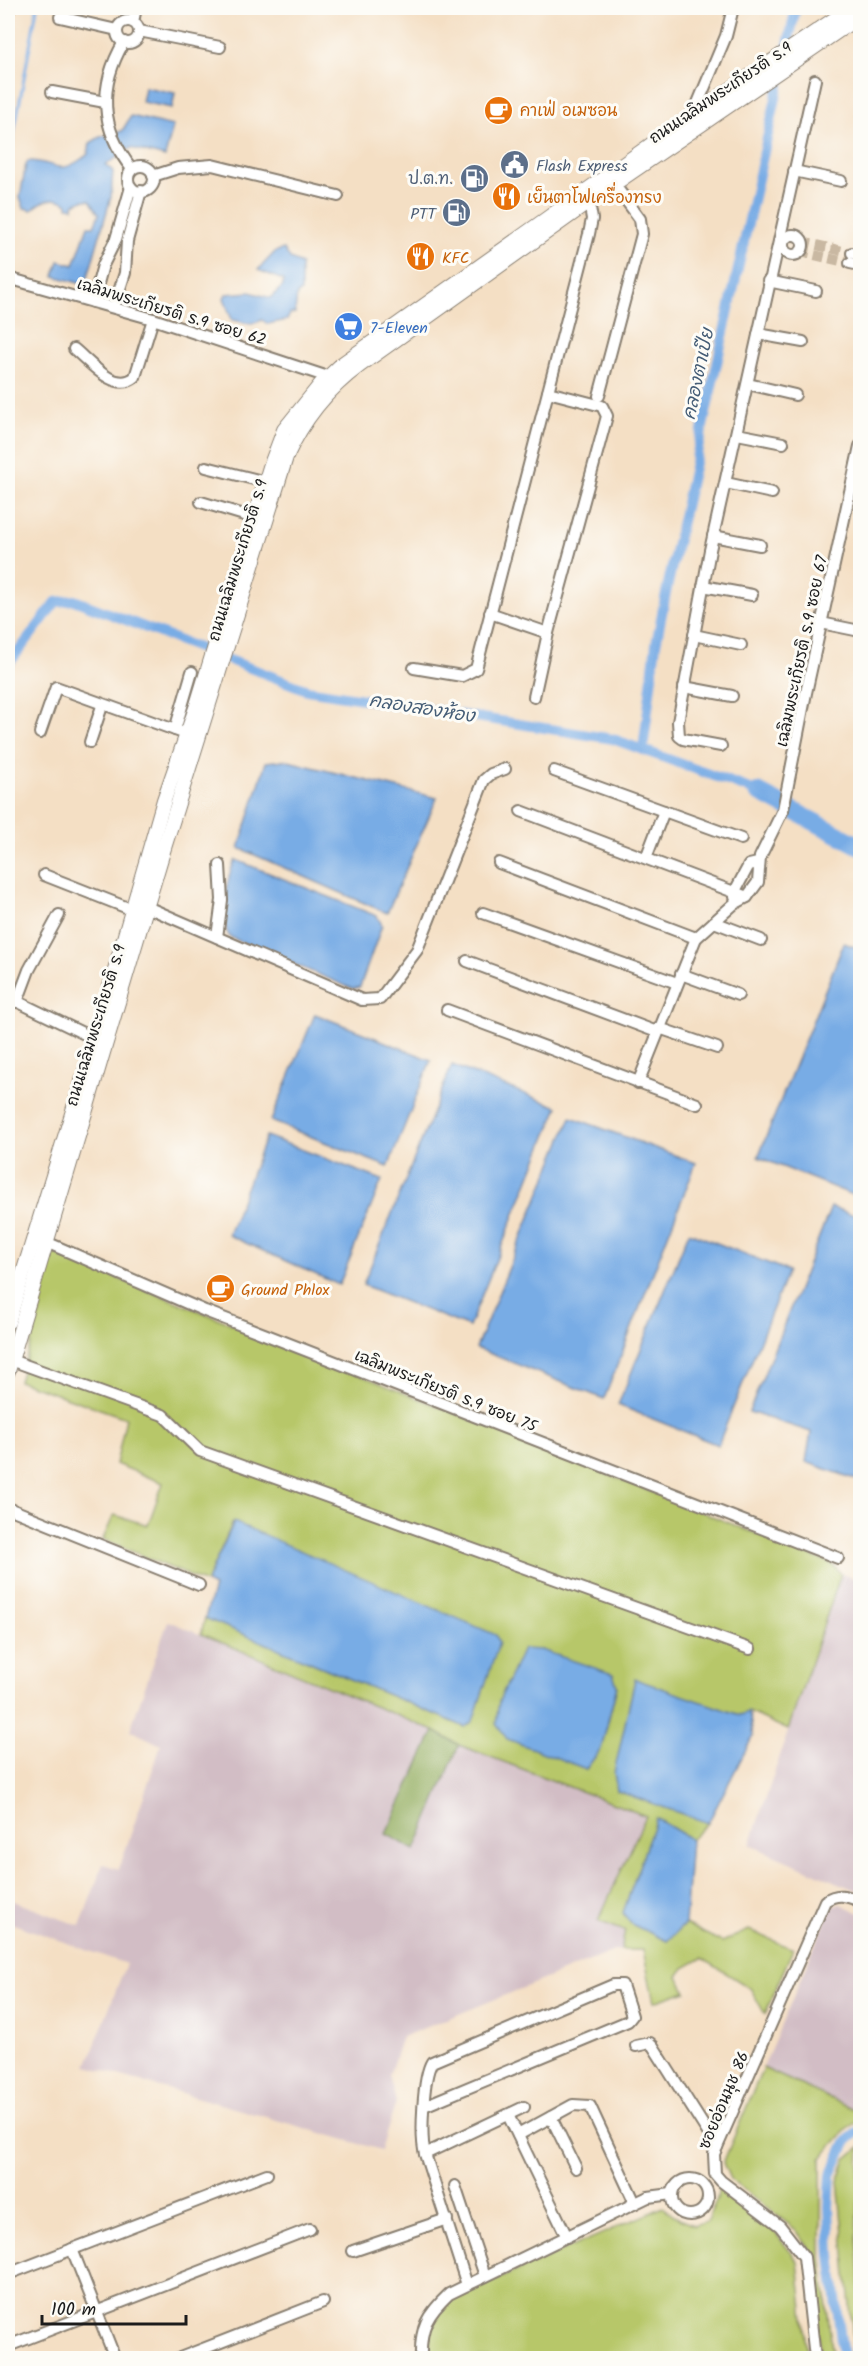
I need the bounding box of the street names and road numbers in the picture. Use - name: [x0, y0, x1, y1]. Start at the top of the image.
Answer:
- street label: ถนนเฉลิมพระเกียรติ ร.9: [644, 36, 798, 151]
- street label: เฉลิมพระเกียรติ ร.9 ซอย 62: [74, 272, 269, 353]
- street label: ถนนเฉลิมพระเกียรติ ร.9: [202, 476, 275, 645]
- street label: เฉลิมพระเกียรติ ร.9 ซอย 67: [770, 553, 835, 749]
- street label: ถนนเฉลิมพระเกียรติ ร.9: [60, 941, 133, 1110]
- street label: เฉลิมพระเกียรติ ร.9 ซอย 75: [350, 1343, 542, 1440]
- street label: ซอยอ่อนนุช 86: [692, 2048, 756, 2154]

